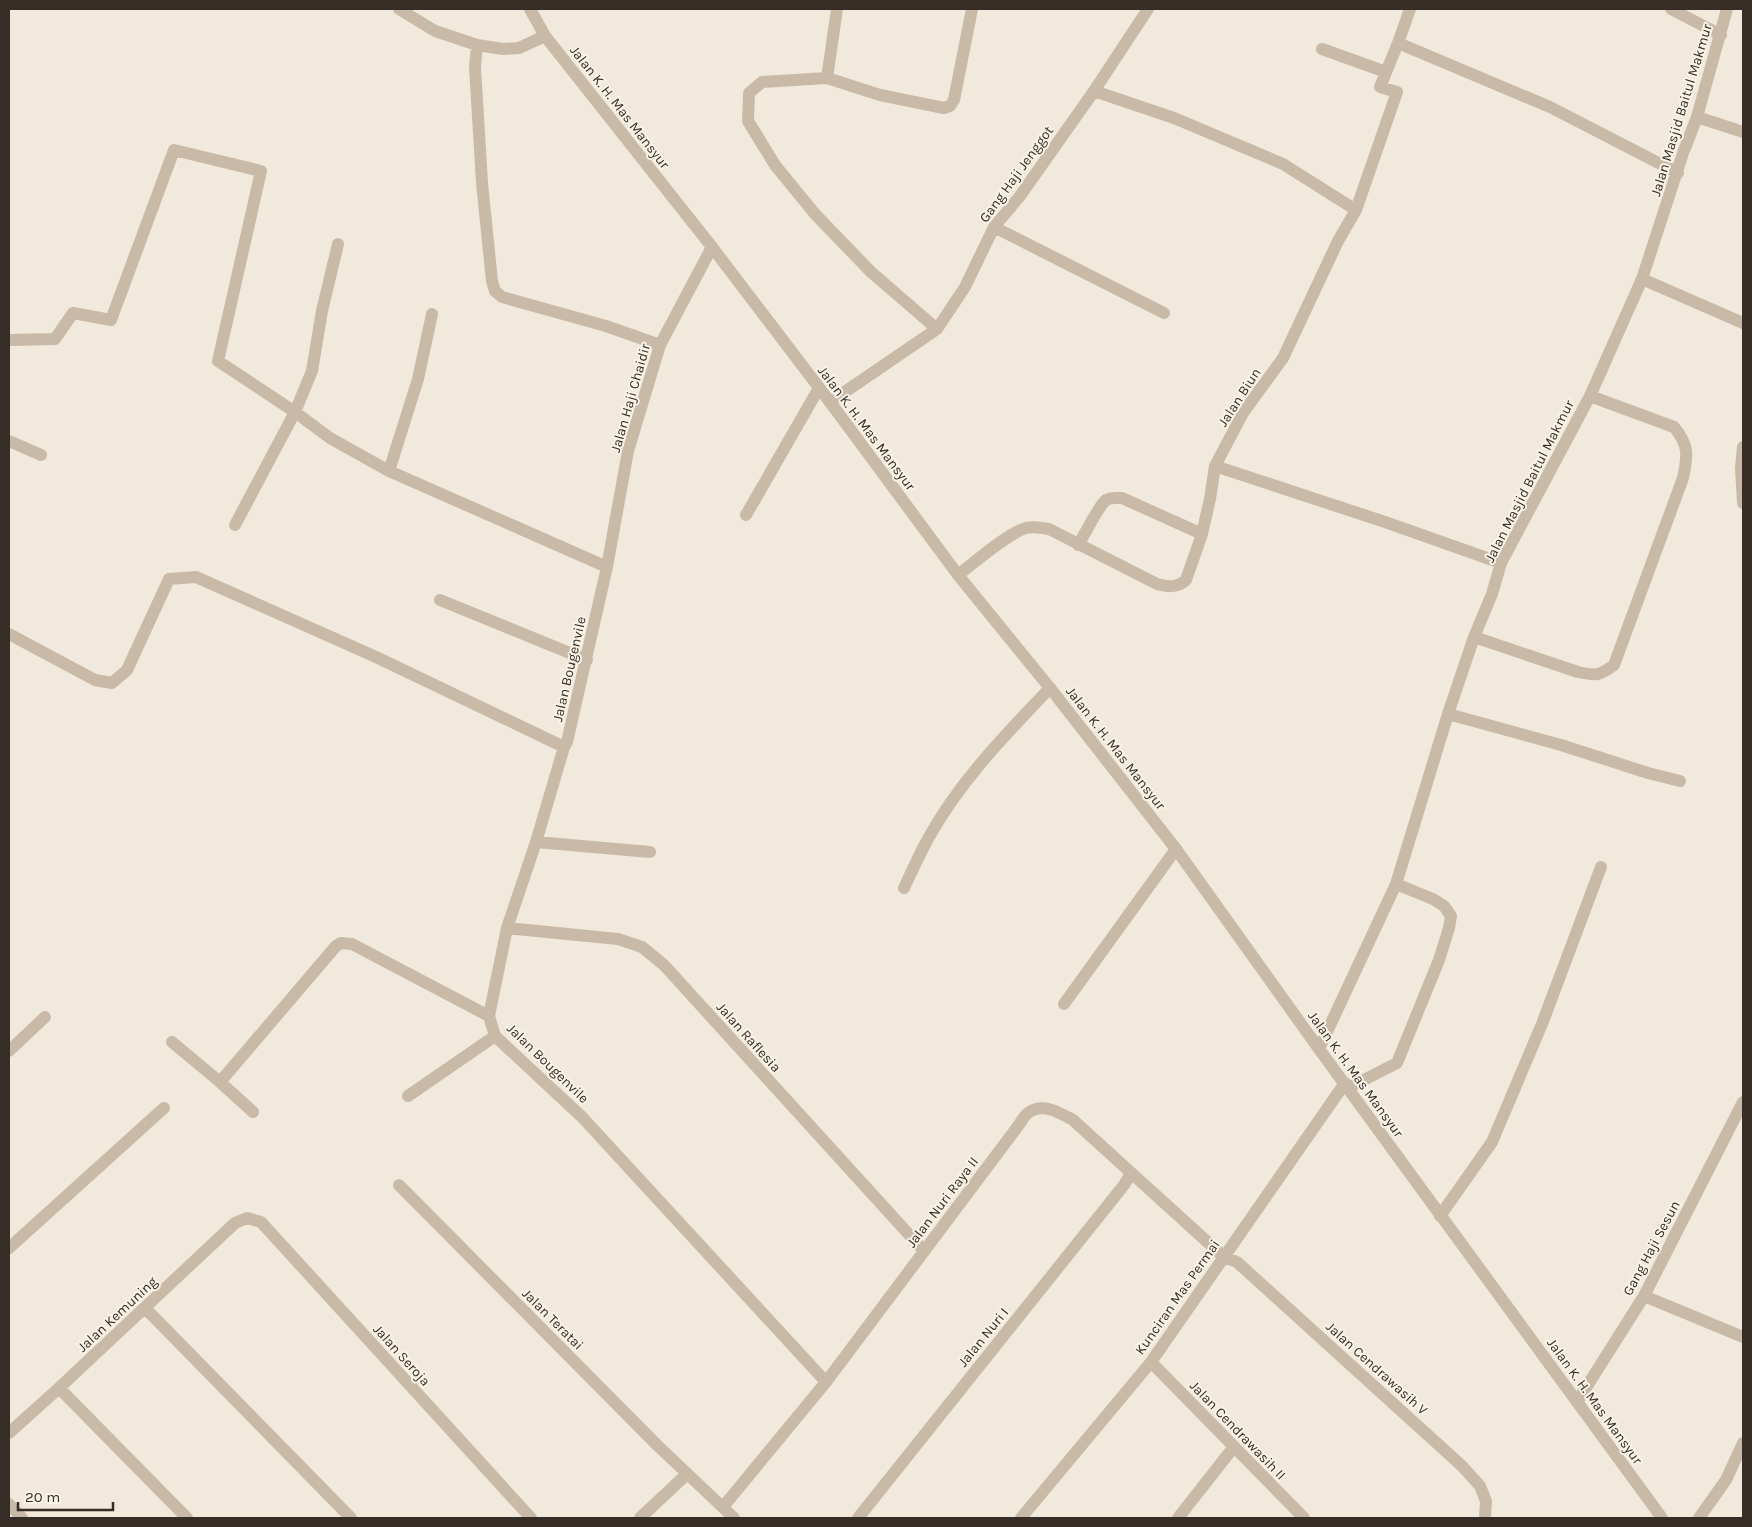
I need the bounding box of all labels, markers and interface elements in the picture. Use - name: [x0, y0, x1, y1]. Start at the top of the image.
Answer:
- street label: Jalan Masjid Baitul Makmur: [1647, 21, 1716, 198]
- street label: Jalan K. H. Mas Mansyur: [566, 42, 674, 173]
- street label: Gang Haji Jenggot: [976, 123, 1057, 226]
- street label: Jalan Haji Chaidir: [607, 341, 654, 454]
- street label: Jalan K. H. Mas Mansyur: [814, 363, 920, 495]
- street label: Jalan Biun: [1214, 365, 1265, 430]
- street label: Jalan Masjid Baitul Makmur: [1481, 397, 1578, 565]
- street label: Jalan Bougenvile: [549, 615, 590, 723]
- street label: Jalan K. H. Mas Mansyur: [1062, 683, 1170, 814]
- street label: Jalan Raflesia: [713, 999, 784, 1076]
- street label: Jalan K. H. Mas Mansyur: [1304, 1008, 1408, 1141]
- street label: Jalan Bougenvile: [503, 1020, 592, 1107]
- street label: Jalan Nuri Raya II: [903, 1154, 982, 1251]
- street label: Gang Haji Sesun: [1619, 1198, 1684, 1299]
- street label: Kunciran Mas Permai: [1131, 1236, 1224, 1358]
- street label: Jalan Kemuning: [74, 1273, 161, 1356]
- street label: Jalan Teratai: [518, 1285, 587, 1354]
- street label: Jalan Nuri I: [954, 1304, 1012, 1370]
- street label: Jalan Cendrawasih V: [1322, 1318, 1431, 1419]
- street label: Jalan Seroja: [369, 1321, 434, 1390]
- street label: Jalan K. H. Mas Mansyur: [1543, 1335, 1647, 1468]
- street label: Jalan Cendrawasih II: [1186, 1377, 1289, 1483]
- scale bar: [18, 1480, 112, 1512]
- text: 20 m: [25, 1488, 60, 1506]

